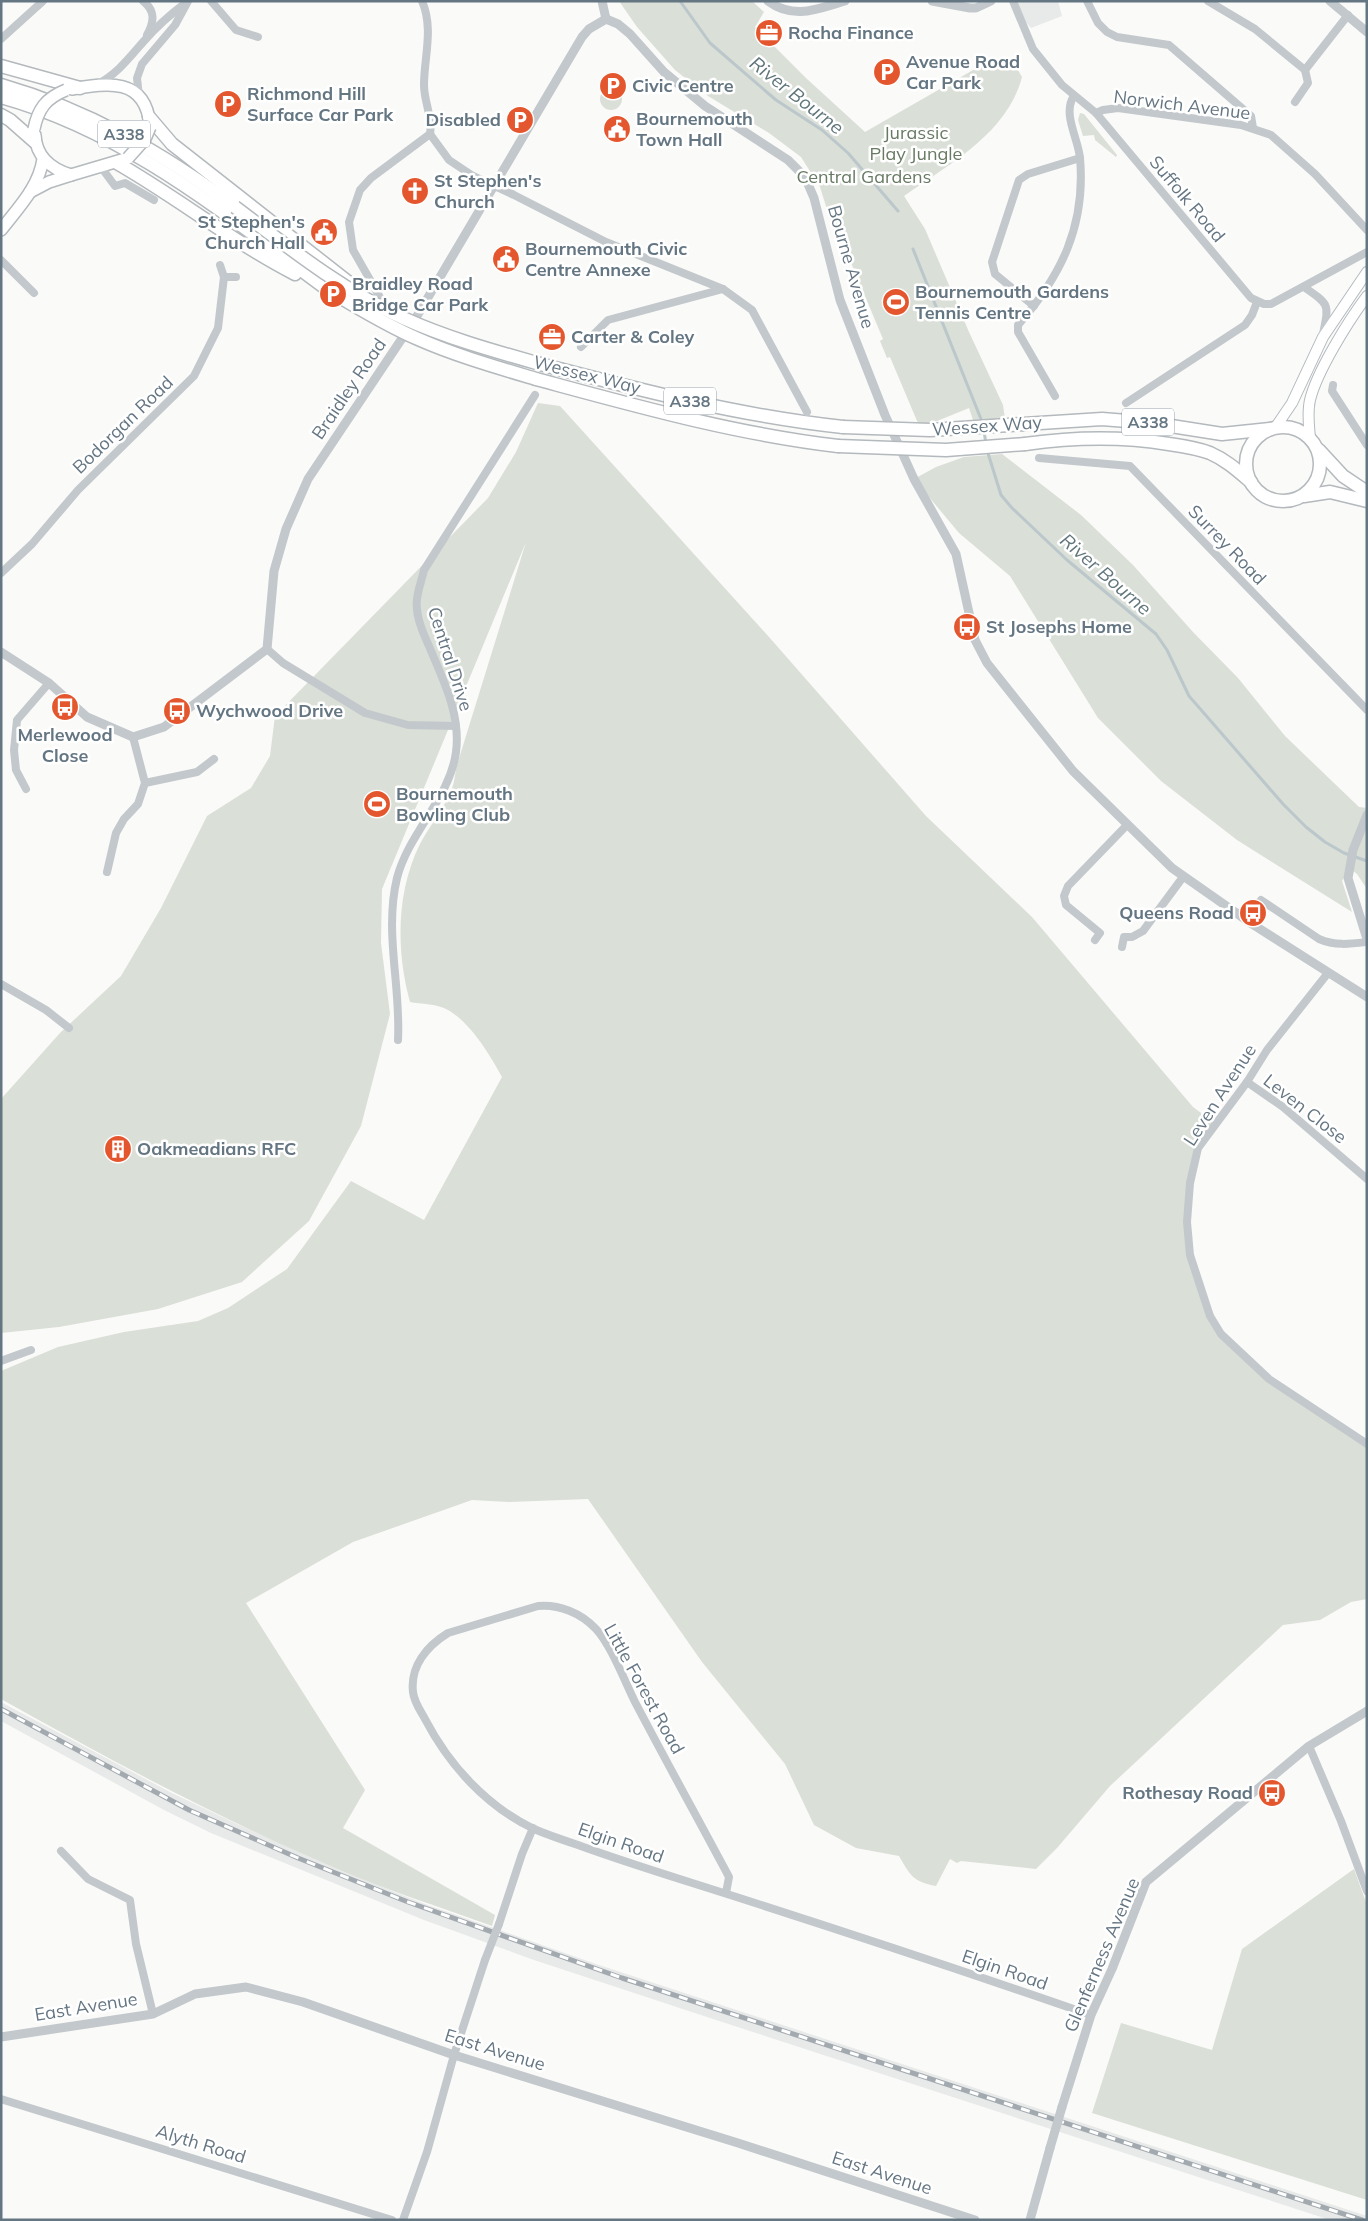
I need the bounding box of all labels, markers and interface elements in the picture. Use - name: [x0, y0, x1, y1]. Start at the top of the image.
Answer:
- office icon: Rocha Finance: [754, 18, 784, 48]
- place label: Rocha Finance: [788, 21, 914, 44]
- place label: Avenue Road Car Park: [906, 50, 1020, 94]
- water label: River Bourne: [745, 51, 849, 139]
- parking icon: Avenue Road Car Park: [872, 57, 902, 87]
- parking icon: Civic Centre: [598, 71, 628, 101]
- place label: Civic Centre: [632, 74, 734, 97]
- place label: Richmond Hill Surface Car Park: [247, 82, 394, 126]
- street label: Norwich Avenue: [1112, 85, 1252, 124]
- parking icon: Richmond Hill Surface Car Park: [213, 89, 243, 119]
- parking icon: Disabled: [505, 105, 535, 135]
- place label: Bournemouth Town Hall: [636, 107, 753, 151]
- place label: Disabled: [426, 108, 501, 131]
- public building icon: Bournemouth Town Hall: [602, 114, 632, 144]
- road number: A338: [98, 120, 150, 148]
- park label: Jurassic Play Jungle: [870, 121, 962, 165]
- street label: Suffolk Road: [1145, 151, 1230, 247]
- park label: Central Gardens: [797, 165, 932, 188]
- place label: St Stephen's Church: [434, 169, 542, 213]
- church icon: St Stephen's Church: [400, 176, 430, 206]
- street label: Bourne Avenue: [823, 203, 880, 331]
- place label: St Stephen's Church Hall: [197, 210, 305, 254]
- public building icon: St Stephen's Church Hall: [309, 217, 339, 247]
- place label: Bournemouth Civic Centre Annexe: [525, 237, 687, 281]
- public building icon: Bournemouth Civic Centre Annexe: [491, 244, 521, 274]
- place label: Braidley Road Bridge Car Park: [352, 272, 489, 316]
- parking icon: Braidley Road Bridge Car Park: [318, 279, 348, 309]
- place label: Bournemouth Gardens Tennis Centre: [915, 280, 1109, 324]
- sports icon: Bournemouth Gardens Tennis Centre: [881, 287, 911, 317]
- office icon: Carter & Coley: [537, 322, 567, 352]
- place label: Carter & Coley: [571, 325, 694, 348]
- street label: Braidley Road: [306, 334, 391, 444]
- street label: Wessex Way: [531, 350, 644, 399]
- street label: Bodorgan Road: [68, 371, 178, 478]
- road number: A338: [664, 388, 716, 414]
- road number: A338: [1122, 408, 1174, 436]
- street label: Wessex Way: [931, 410, 1043, 441]
- street label: Surrey Road: [1183, 500, 1271, 590]
- water label: River Bourne: [1056, 528, 1156, 620]
- street label: Central Drive: [423, 604, 478, 714]
- bus stop icon: St Josephs Home: [952, 612, 982, 642]
- place label: St Josephs Home: [986, 615, 1132, 638]
- bus stop icon: Merlewood Close: [50, 692, 80, 722]
- bus stop icon: Wychwood Drive: [162, 696, 192, 726]
- place label: Wychwood Drive: [196, 699, 343, 722]
- place label: Merlewood Close: [17, 723, 113, 767]
- place label: Bournemouth Bowling Club: [396, 782, 513, 826]
- sports icon: Bournemouth Bowling Club: [362, 789, 392, 819]
- bus stop icon: Queens Road: [1238, 898, 1268, 928]
- place label: Queens Road: [1119, 901, 1234, 924]
- street label: Leven Avenue: [1178, 1040, 1261, 1150]
- street label: Leven Close: [1259, 1069, 1352, 1148]
- building icon: Oakmeadians RFC: [103, 1134, 133, 1164]
- place label: Oakmeadians RFC: [137, 1137, 296, 1160]
- street label: Little Forest Road: [599, 1620, 690, 1758]
- bus stop icon: Rothesay Road: [1257, 1778, 1287, 1808]
- place label: Rothesay Road: [1122, 1781, 1253, 1804]
- street label: Elgin Road: [575, 1817, 667, 1868]
- street label: Glenferness Avenue: [1059, 1874, 1144, 2035]
- street label: Elgin Road: [959, 1944, 1051, 1995]
- street label: East Avenue: [33, 1987, 139, 2026]
- street label: East Avenue: [442, 2023, 548, 2076]
- street label: Alyth Road: [153, 2119, 249, 2168]
- street label: East Avenue: [829, 2146, 935, 2199]

